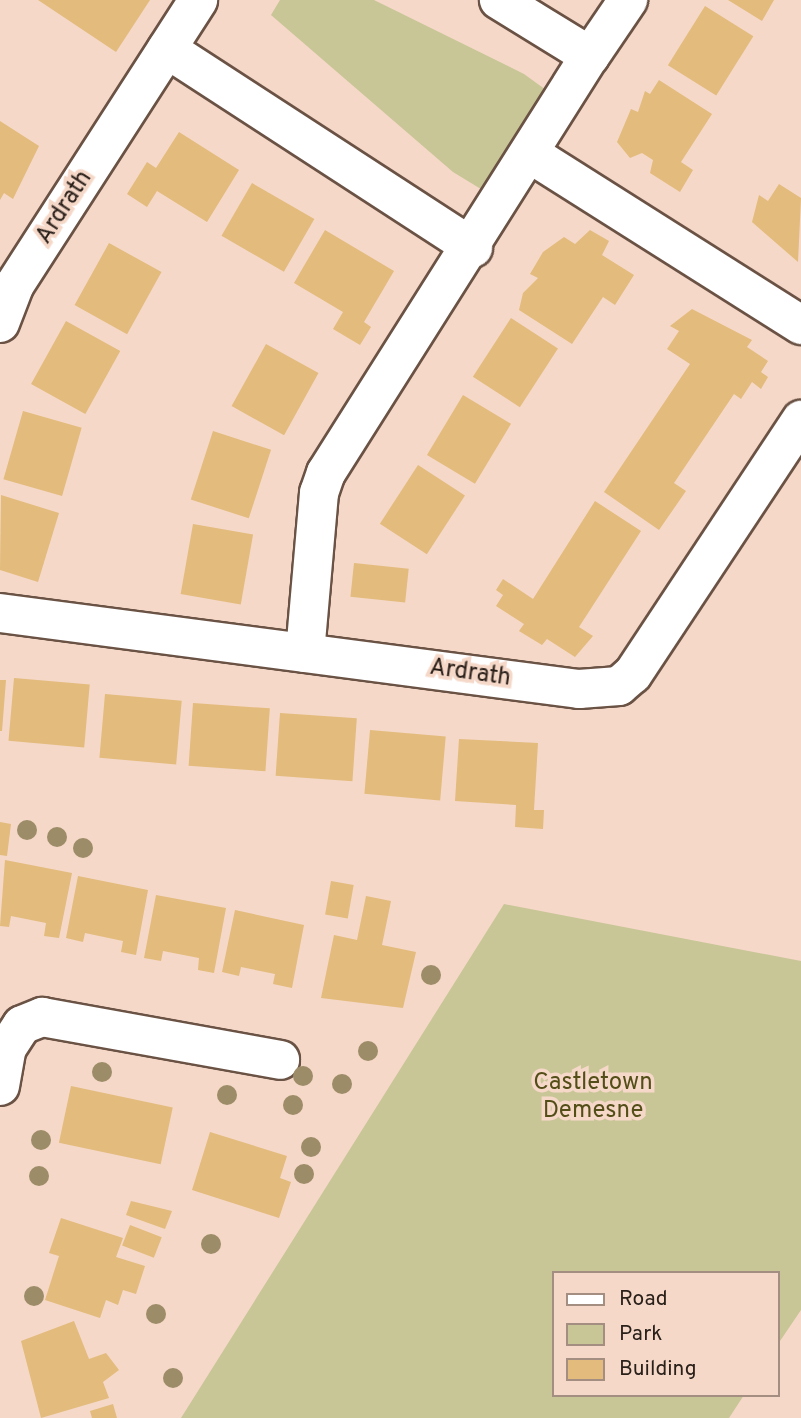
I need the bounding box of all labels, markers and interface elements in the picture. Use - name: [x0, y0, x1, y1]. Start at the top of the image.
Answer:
- street label: Ardrath: [31, 166, 99, 250]
- street label: Ardrath: [428, 654, 512, 694]
- park label: Castletown Demesne: [533, 1070, 653, 1126]
- legend: [552, 1271, 780, 1397]
- text: Road: [619, 1286, 668, 1313]
- text: Park: [619, 1321, 662, 1348]
- text: Building: [619, 1356, 697, 1383]

